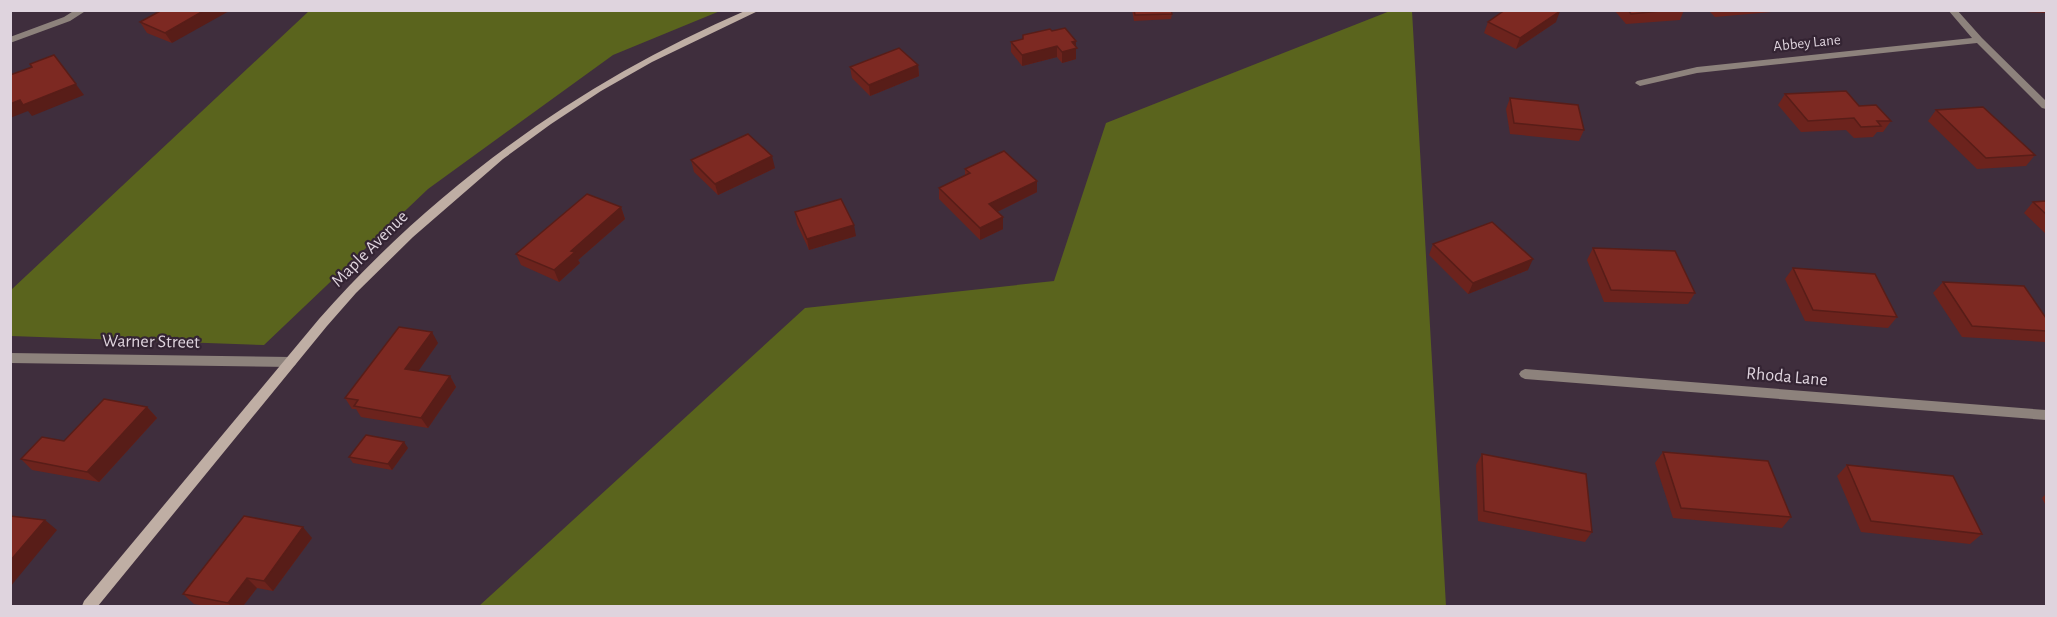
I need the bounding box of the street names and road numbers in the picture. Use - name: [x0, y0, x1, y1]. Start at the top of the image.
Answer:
- street label: Abbey Lane: [1773, 32, 1841, 54]
- street label: Maple Avenue: [328, 207, 412, 291]
- street label: Warner Street: [102, 332, 200, 352]
- street label: Rhoda Lane: [1745, 364, 1829, 390]

